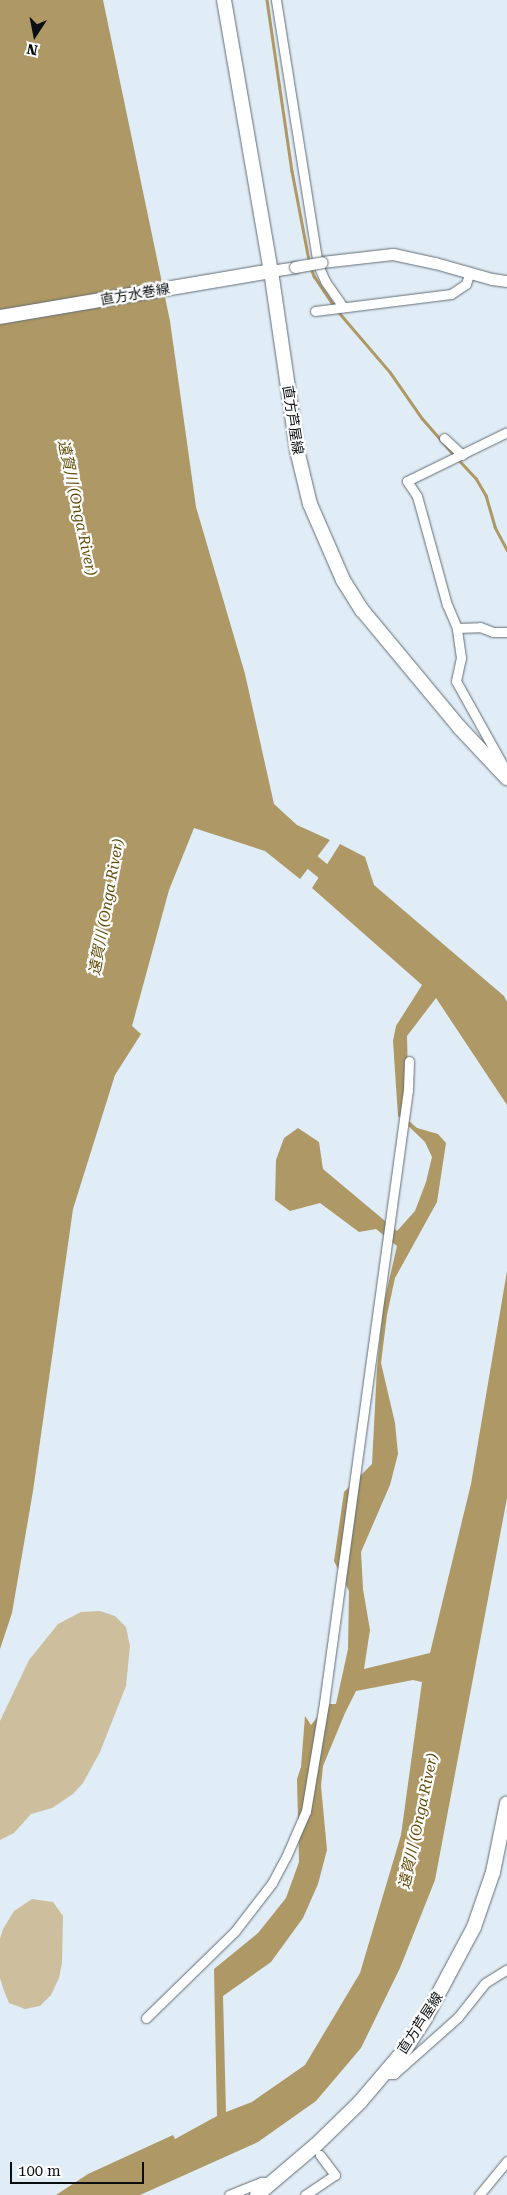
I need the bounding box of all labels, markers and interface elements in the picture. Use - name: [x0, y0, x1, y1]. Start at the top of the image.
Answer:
- north arrow: [10, 10, 60, 60]
- text: N: [25, 41, 39, 59]
- street label: 直方水巻線: [99, 280, 171, 308]
- street label: 直方芦屋線: [279, 384, 307, 456]
- water label: 遠賀川 (Onga River): [54, 438, 100, 578]
- water label: 遠賀川 (Onga River): [86, 837, 128, 977]
- water label: 遠賀川 (Onga River): [396, 1751, 442, 1891]
- street label: 直方芦屋線: [394, 1989, 446, 2057]
- scale bar: [12, 2152, 146, 2184]
- text: 100 m: [18, 2162, 61, 2180]

